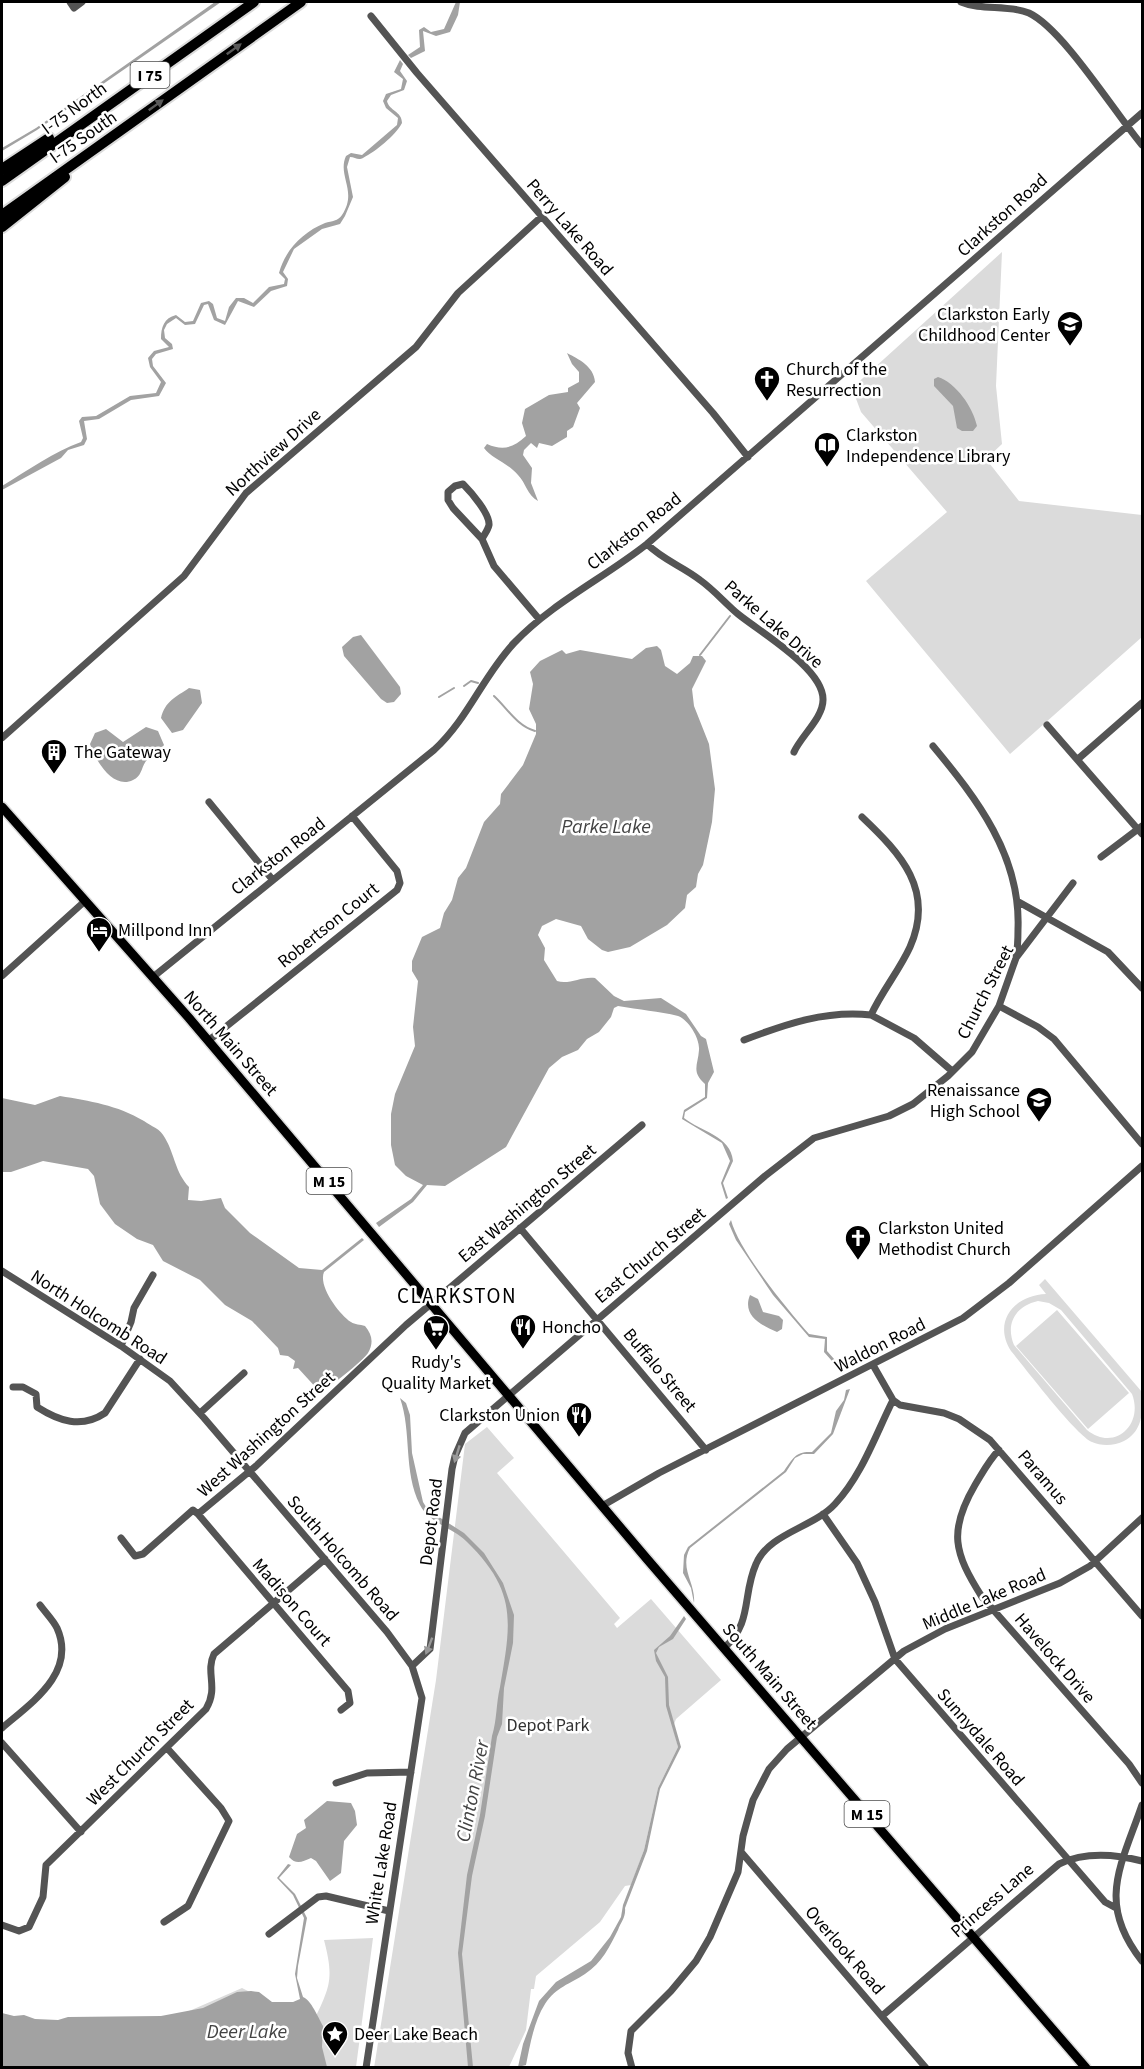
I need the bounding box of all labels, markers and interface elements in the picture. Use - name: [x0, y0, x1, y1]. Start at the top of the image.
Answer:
- one-way arrow: [225, 43, 241, 55]
- road number: I 75: [130, 62, 170, 88]
- street label: I-75 North: [36, 76, 112, 141]
- one-way arrow: [148, 99, 164, 111]
- street label: I-75 South: [45, 105, 122, 170]
- street label: Clarkston Road: [952, 168, 1053, 263]
- street label: Perry Lake Road: [520, 173, 619, 281]
- place label: Clarkston Early Childhood Center: [918, 302, 1051, 348]
- school or university icon: Clarkston Early Childhood Center: [1055, 309, 1085, 347]
- place label: Church of the Resurrection: [786, 357, 887, 403]
- church icon: Church of the Resurrection: [752, 364, 782, 402]
- street label: Northview Drive: [220, 403, 327, 502]
- place label: Clarkston Independence Library: [846, 423, 1011, 469]
- library icon: Clarkston Independence Library: [812, 430, 842, 468]
- street label: Clarkston Road: [582, 486, 687, 576]
- street label: Parke Lake Drive: [719, 574, 829, 674]
- building icon: The Gateway: [39, 737, 69, 775]
- place label: The Gateway: [74, 740, 172, 765]
- street label: Clarkston Road: [226, 811, 331, 901]
- water label: Parke Lake: [561, 813, 651, 841]
- street label: Robertson Court: [272, 877, 384, 974]
- hotel icon: Millpond Inn: [84, 915, 114, 953]
- place label: Millpond Inn: [118, 918, 212, 943]
- street label: Church Street: [951, 941, 1020, 1044]
- street label: North Main Street: [178, 985, 283, 1101]
- place label: Renaissance High School: [927, 1078, 1020, 1124]
- school or university icon: Renaissance High School: [1024, 1085, 1054, 1123]
- street label: East Washington Street: [453, 1138, 602, 1269]
- road number: M 15: [306, 1168, 352, 1194]
- street label: East Church Street: [589, 1201, 711, 1309]
- place label: Clarkston United Methodist Church: [878, 1216, 1011, 1262]
- church icon: Clarkston United Methodist Church: [843, 1223, 873, 1261]
- street label: North Holcomb Road: [26, 1264, 172, 1371]
- district label: CLARKSTON: [397, 1281, 517, 1311]
- restaurant icon: Honcho: [508, 1312, 538, 1350]
- street label: Waldon Road: [830, 1312, 930, 1379]
- supermarket icon: Rudy's Quality Market: [421, 1313, 451, 1351]
- place label: Honcho: [542, 1315, 601, 1340]
- street label: Buffalo Street: [617, 1323, 702, 1418]
- place label: Rudy's Quality Market: [381, 1350, 491, 1396]
- street label: West Washington Street: [192, 1366, 341, 1503]
- restaurant icon: Clarkston Union: [564, 1400, 594, 1438]
- place label: Clarkston Union: [439, 1403, 560, 1428]
- street label: Paramus: [1012, 1444, 1074, 1510]
- one-way arrow: [452, 1445, 461, 1463]
- street label: Depot Road: [414, 1477, 449, 1567]
- street label: South Holcomb Road: [281, 1490, 404, 1627]
- street label: Madison Court: [246, 1553, 337, 1652]
- street label: Middle Lake Road: [918, 1562, 1050, 1637]
- street label: Havelock Drive: [1008, 1608, 1101, 1709]
- street label: South Main Street: [716, 1618, 823, 1735]
- one-way arrow: [424, 1637, 434, 1655]
- street label: Sunnydale Road: [931, 1683, 1030, 1792]
- street label: West Church Street: [81, 1693, 200, 1812]
- park label: Depot Park: [507, 1713, 589, 1738]
- water label: Clinton River: [449, 1737, 497, 1845]
- street label: White Lake Road: [359, 1800, 404, 1926]
- road number: M 15: [844, 1801, 890, 1827]
- street label: Princess Lane: [945, 1857, 1039, 1944]
- street label: Overlook Road: [799, 1900, 890, 2000]
- water label: Deer Lake: [207, 2018, 287, 2046]
- place icon: Deer Lake Beach: [320, 2019, 350, 2057]
- place label: Deer Lake Beach: [354, 2022, 478, 2047]

